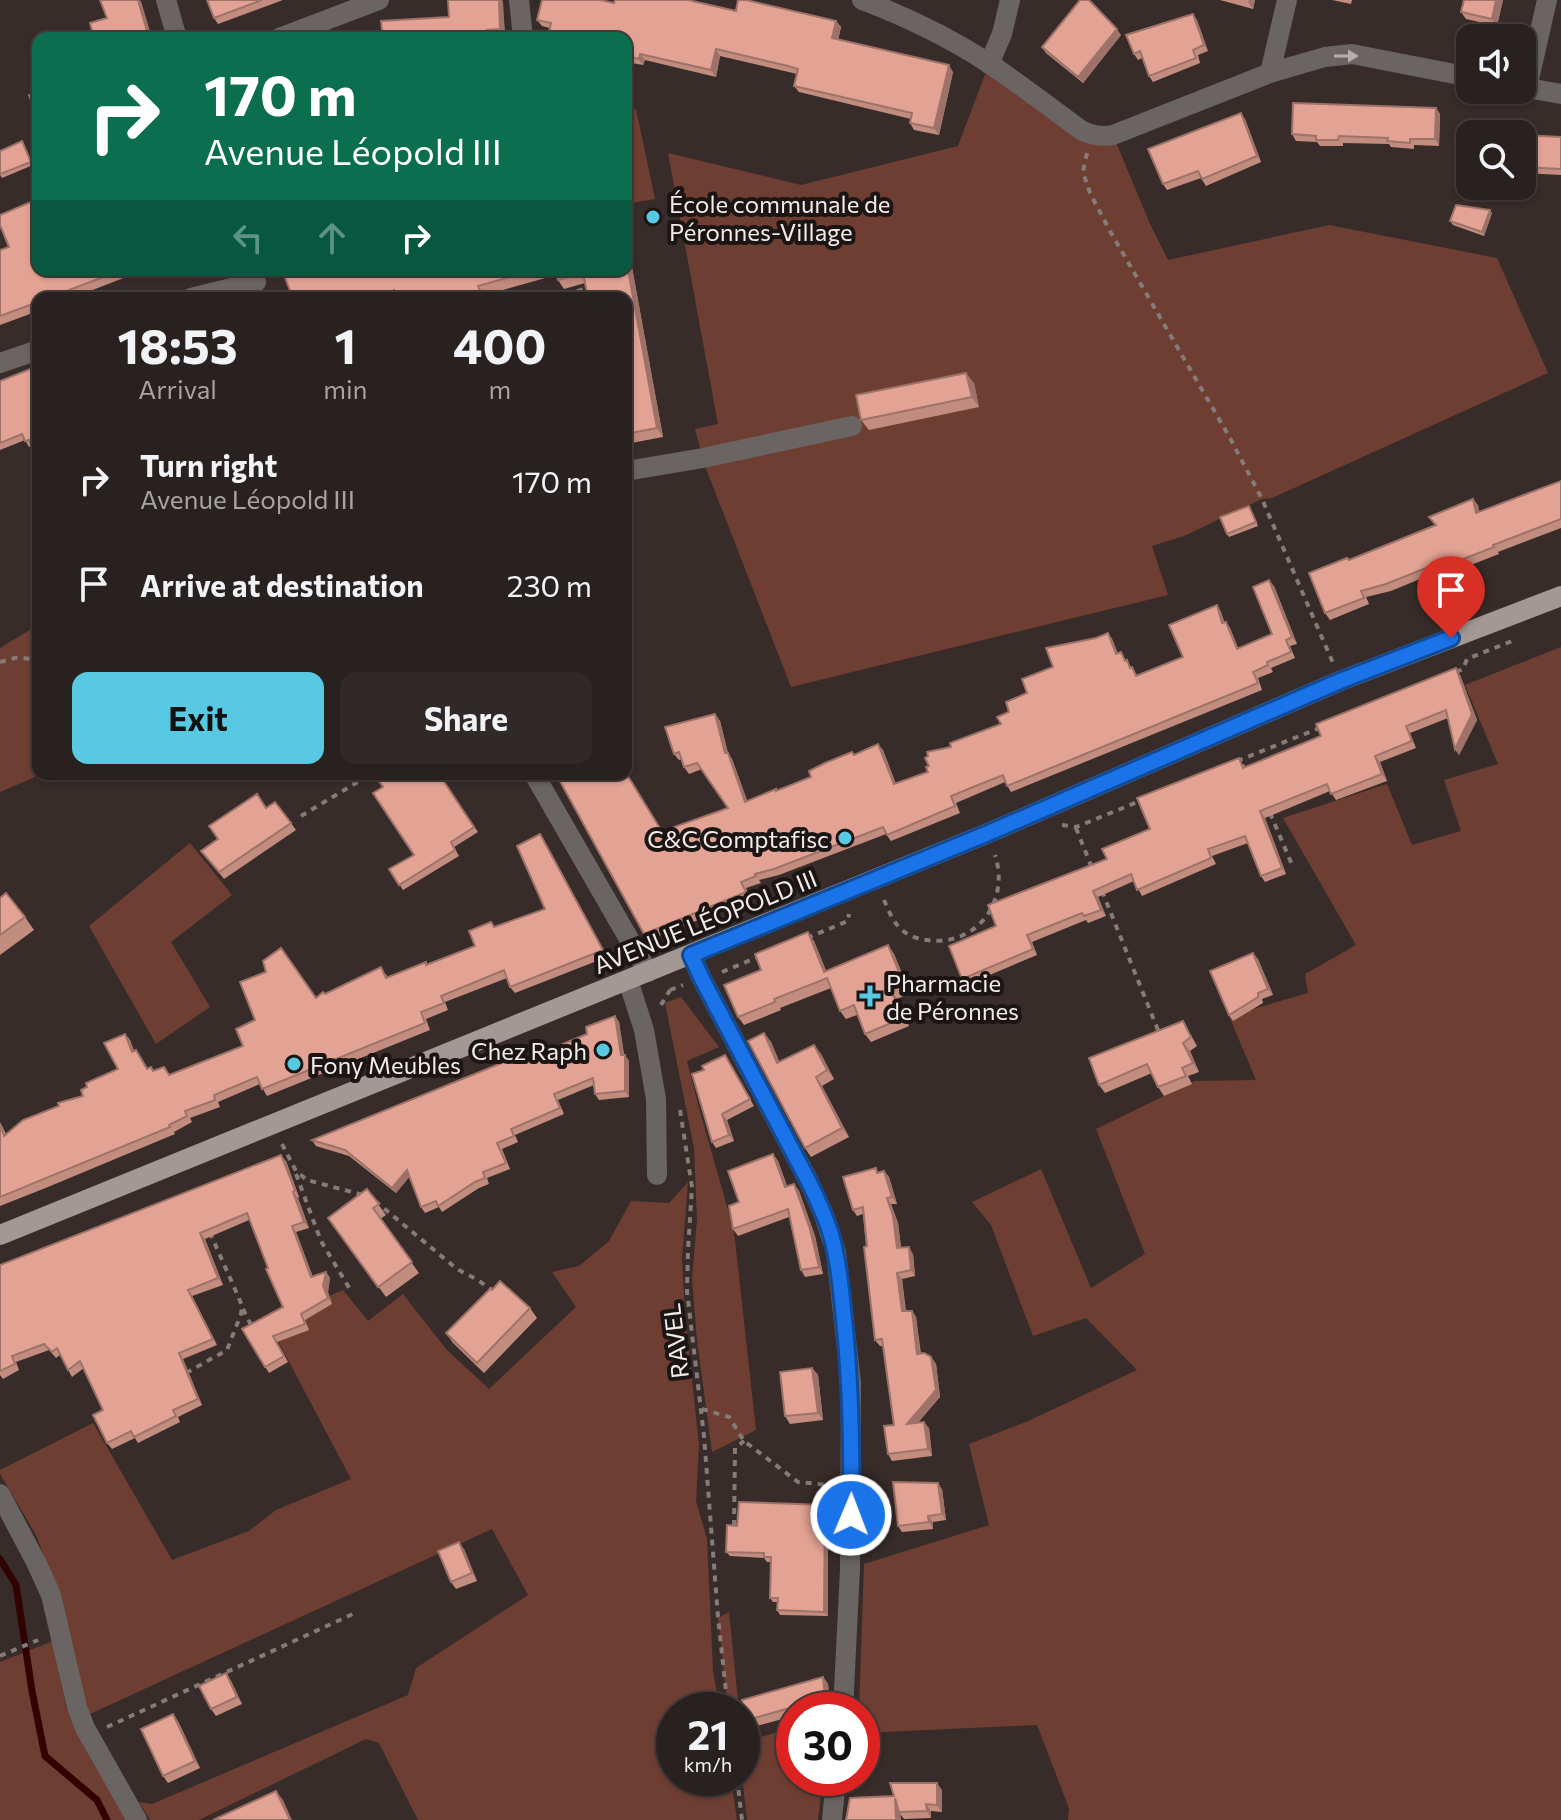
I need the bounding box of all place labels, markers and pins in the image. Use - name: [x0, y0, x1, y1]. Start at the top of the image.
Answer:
- place label: École communale de Péronnes-Village: [669, 189, 890, 246]
- marker: École communale de Péronnes-Village: [644, 208, 662, 226]
- pin: [1417, 556, 1485, 638]
- place label: C&C Comptafisc: [647, 824, 829, 853]
- marker: C&C Comptafisc: [836, 829, 854, 847]
- place label: Pharmacie de Péronnes: [886, 968, 1019, 1025]
- marker: Pharmacie de Péronnes: [861, 987, 879, 1005]
- place label: Chez Raph: [471, 1036, 587, 1065]
- marker: Chez Raph: [594, 1041, 612, 1059]
- place label: Fony Meubles: [310, 1050, 461, 1079]
- marker: Fony Meubles: [285, 1055, 303, 1073]

